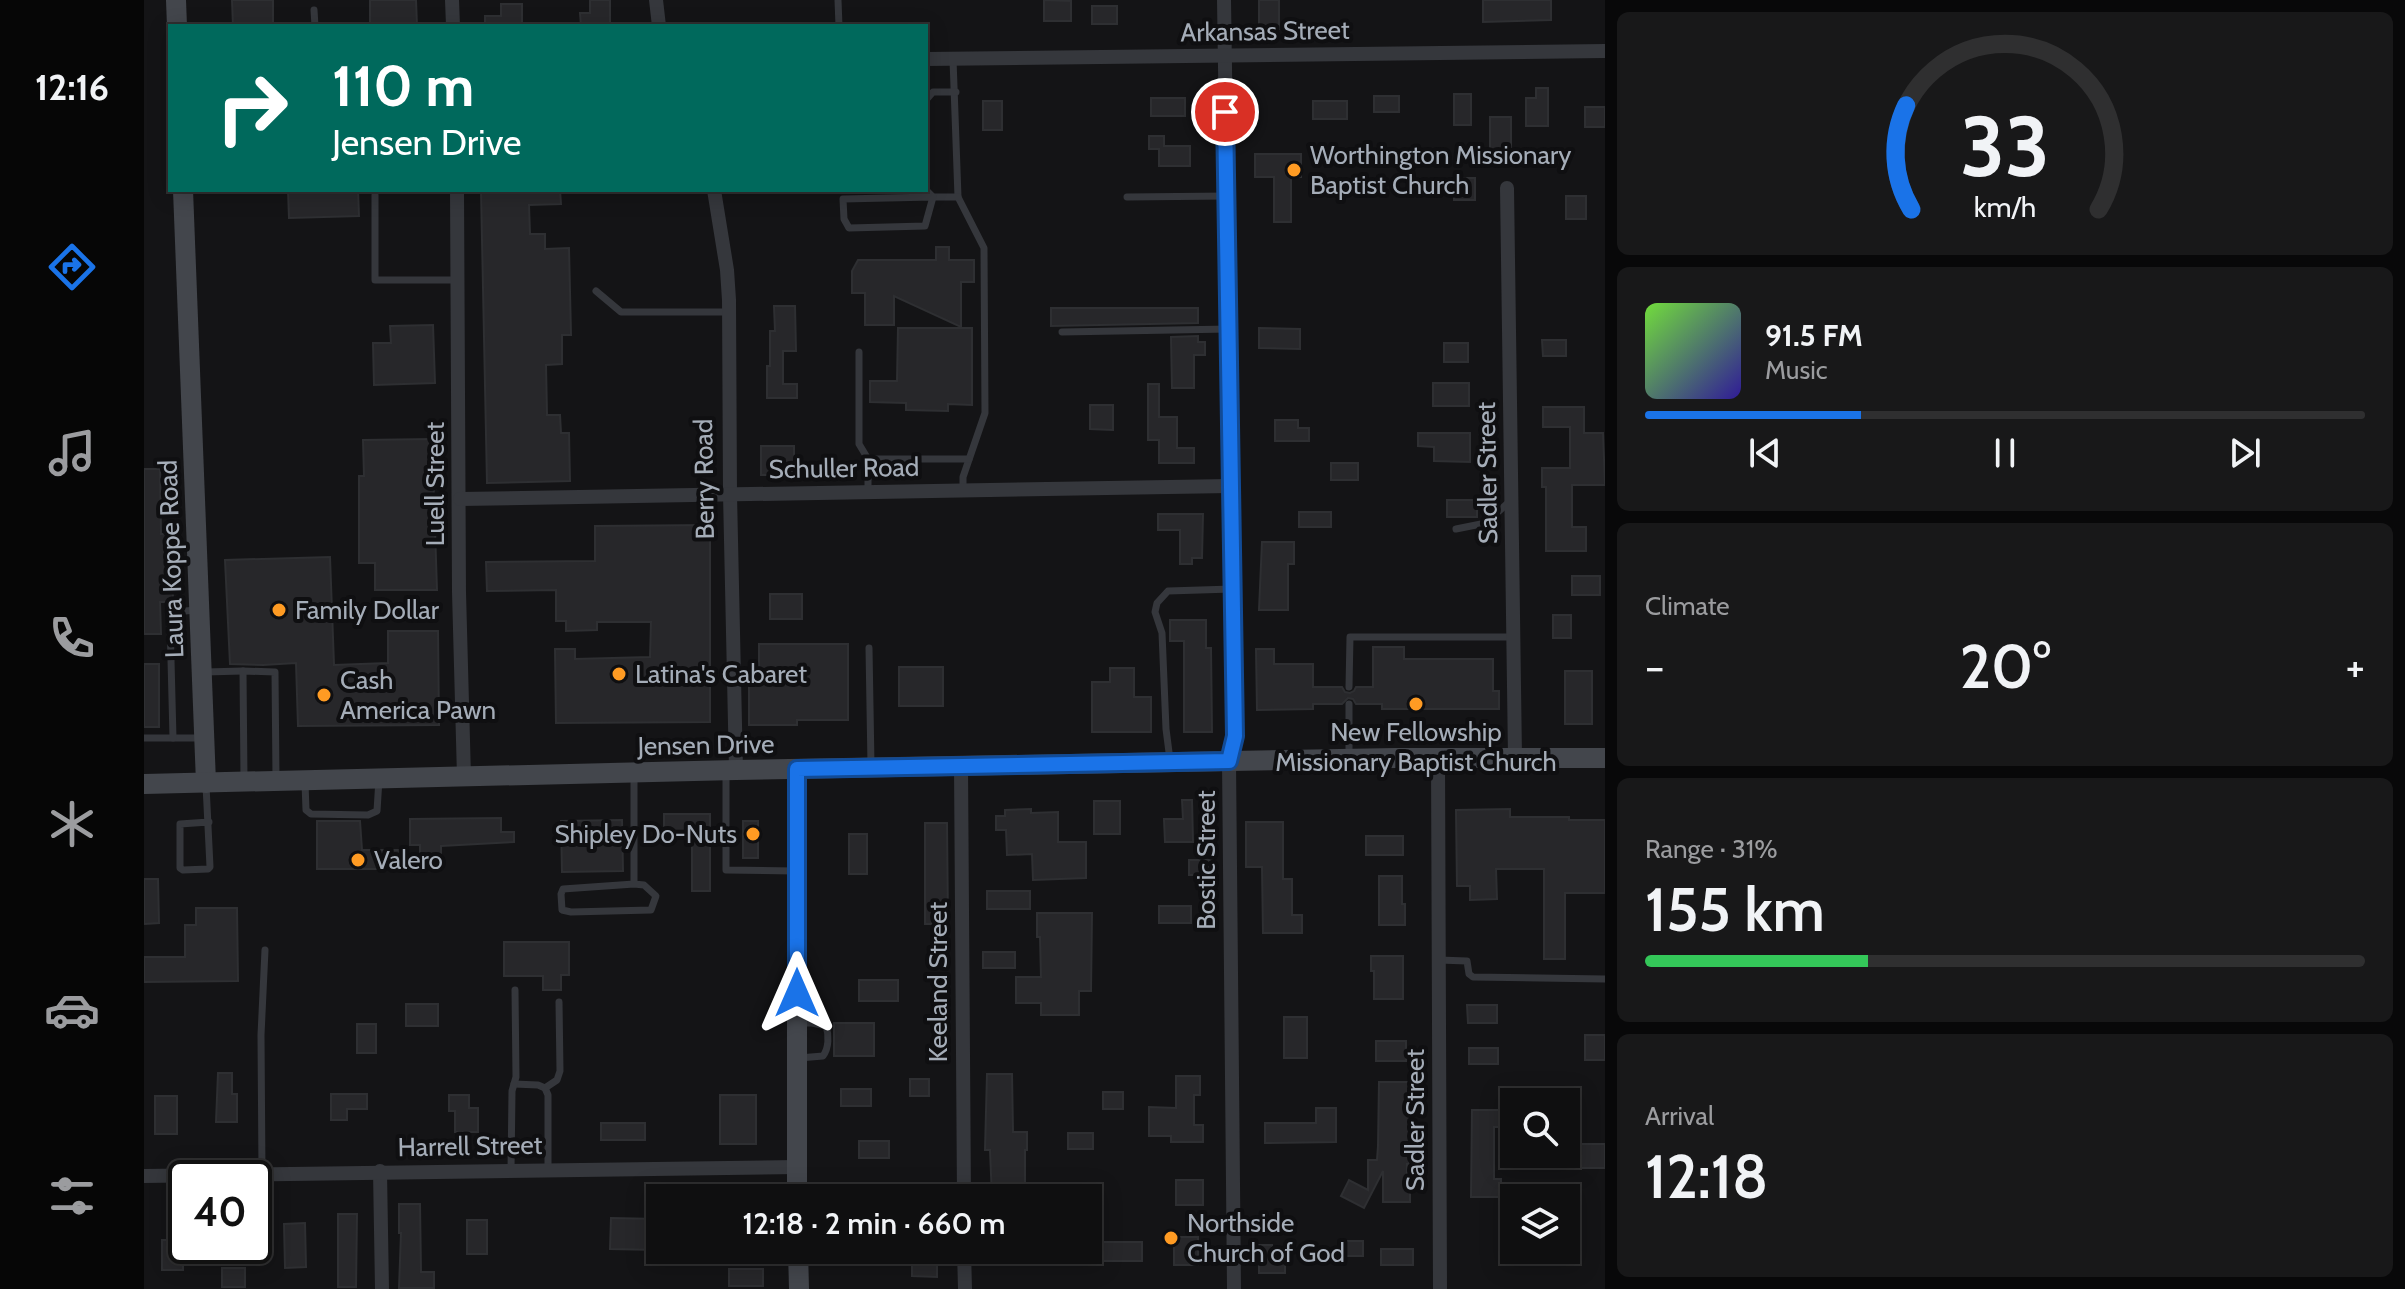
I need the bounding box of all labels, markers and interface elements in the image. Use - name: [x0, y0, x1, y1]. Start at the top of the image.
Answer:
- street label: Arkansas Street: [1180, 14, 1350, 48]
- text: 110 m: [332, 52, 474, 120]
- icon: right: [200, 56, 304, 160]
- text: 12:16: [35, 65, 109, 109]
- pin: [1191, 78, 1259, 146]
- icon: arrive: [1203, 90, 1247, 134]
- text: 33: [1960, 95, 2050, 196]
- text: Jensen Drive: [332, 120, 522, 164]
- place label: Worthington Missionary Baptist Church: [1310, 139, 1571, 201]
- marker: Worthington Missionary Baptist Church: [1285, 161, 1303, 179]
- text: km/h: [1974, 189, 2036, 224]
- icon: directions: [44, 239, 100, 295]
- text: 91.5 FM: [1765, 317, 1863, 354]
- text: Music: [1765, 354, 1828, 386]
- street label: Sadler Street: [1470, 401, 1504, 544]
- street label: Berry Road: [687, 418, 721, 540]
- street label: Luell Street: [419, 421, 451, 546]
- icon: music: [44, 425, 100, 481]
- icon: previous: [1743, 431, 1787, 475]
- icon: pause: [1983, 431, 2027, 475]
- icon: next: [2223, 431, 2267, 475]
- street label: Schuller Road: [768, 451, 920, 485]
- street label: Laura Koppe Road: [152, 459, 190, 659]
- text: Climate: [1645, 590, 1730, 622]
- place label: Family Dollar: [295, 594, 440, 626]
- marker: Family Dollar: [270, 601, 288, 619]
- icon: phone: [44, 610, 100, 666]
- text: 20°: [1959, 630, 2051, 703]
- text: −: [1645, 640, 1664, 693]
- text: +: [2346, 640, 2365, 693]
- place label: Latina's Cabaret: [635, 658, 807, 690]
- place label: Cash America Pawn: [340, 664, 496, 726]
- marker: Latina's Cabaret: [610, 665, 628, 683]
- marker: Cash America Pawn: [315, 686, 333, 704]
- marker: New Fellowship Missionary Baptist Church: [1407, 695, 1425, 713]
- place label: New Fellowship Missionary Baptist Church: [1275, 716, 1557, 778]
- street label: Jensen Drive: [636, 728, 775, 762]
- street label: Bostic Street: [1190, 790, 1222, 930]
- icon: climate: [44, 796, 100, 852]
- place label: Shipley Do-Nuts: [554, 818, 737, 850]
- marker: Shipley Do-Nuts: [744, 825, 762, 843]
- text: Range · 31%: [1645, 833, 1778, 865]
- place label: Valero: [374, 844, 443, 876]
- marker: Valero: [349, 851, 367, 869]
- text: 155 km: [1645, 873, 1825, 946]
- street label: Keeland Street: [922, 901, 954, 1062]
- position arrow: [755, 951, 839, 1035]
- icon: car: [44, 982, 100, 1038]
- street label: Sadler Street: [1399, 1049, 1431, 1191]
- map controls: [1500, 1088, 1580, 1264]
- button: search: [1500, 1088, 1580, 1168]
- text: Arrival: [1645, 1100, 1714, 1132]
- street label: Harrell Street: [397, 1129, 543, 1163]
- text: 12:18: [1645, 1140, 1768, 1213]
- speed limit sign: 40: [168, 1160, 272, 1264]
- icon: filters: [44, 1168, 100, 1224]
- button: layers: [1500, 1184, 1580, 1264]
- text: 12:18 · 2 min · 660 m: [743, 1205, 1005, 1242]
- place label: Northside Church of God: [1187, 1207, 1345, 1269]
- marker: Northside Church of God: [1162, 1229, 1180, 1247]

